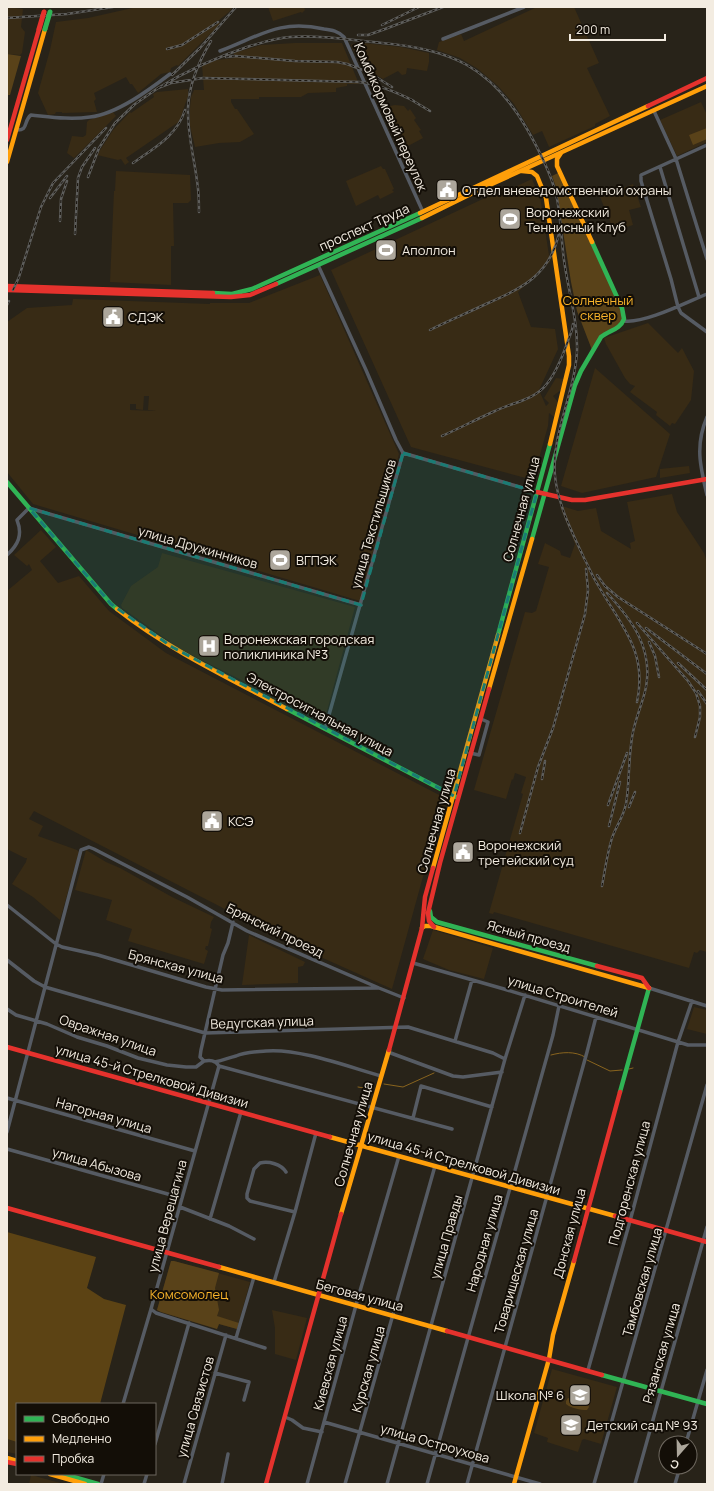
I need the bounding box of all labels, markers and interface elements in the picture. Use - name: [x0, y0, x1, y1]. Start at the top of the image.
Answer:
- scale bar: [570, 16, 665, 42]
- text: 200 m: [576, 21, 610, 38]
- street label: Комбикормовый переулок: [350, 40, 432, 195]
- public building icon: Отдел вневедомственной охраны: [434, 177, 460, 203]
- place label: Отдел вневедомственной охраны: [462, 181, 672, 199]
- street label: проспект Труда: [316, 199, 412, 255]
- place label: Воронежский Теннисный Клуб: [526, 203, 626, 236]
- sports icon: Воронежский Теннисный Клуб: [497, 206, 523, 232]
- sports icon: Аполлон: [373, 237, 399, 263]
- place label: Аполлон: [402, 241, 456, 259]
- park label: Солнечный сквер: [563, 291, 633, 324]
- public building icon: СДЭК: [100, 304, 126, 330]
- place label: СДЭК: [128, 308, 164, 326]
- street label: Солнечная улица: [498, 454, 544, 564]
- street label: улица Текстильщиков: [346, 457, 400, 591]
- street label: улица Дружинников: [136, 521, 260, 573]
- sports icon: ВГПЭК: [267, 547, 293, 573]
- place label: ВГПЭК: [296, 551, 337, 569]
- place label: Воронежская городская поликлиника №3: [224, 630, 374, 663]
- hospital icon: Воронежская городская поликлиника №3: [196, 633, 222, 659]
- street label: Электросигнальная улица: [243, 668, 397, 760]
- street label: Солнечная улица: [412, 766, 460, 876]
- public building icon: КСЭ: [199, 808, 225, 834]
- place label: КСЭ: [228, 812, 253, 830]
- place label: Воронежский третейский суд: [478, 836, 574, 869]
- public building icon: Воронежский третейский суд: [450, 839, 476, 865]
- street label: Брянский проезд: [223, 899, 327, 961]
- street label: Ясный проезд: [485, 915, 573, 957]
- street label: Брянская улица: [126, 945, 226, 987]
- street label: улица Строителей: [506, 971, 620, 1021]
- street label: Овражная улица: [57, 1010, 159, 1060]
- street label: Ведугская улица: [210, 1011, 314, 1033]
- street label: улица 45-й Стрелковой Дивизии: [53, 1040, 251, 1112]
- street label: Солнечная улица: [329, 1079, 377, 1189]
- street label: Нагорная улица: [54, 1093, 154, 1137]
- street label: Подгоренская улица: [604, 1119, 654, 1247]
- street label: улица 45-й Стрелковой Дивизии: [365, 1127, 563, 1199]
- street label: улица Абызова: [50, 1143, 144, 1185]
- street label: улица Верещагина: [143, 1158, 191, 1274]
- street label: Донская улица: [548, 1186, 590, 1280]
- street label: Народная улица: [461, 1192, 507, 1294]
- street label: улица Правды: [425, 1193, 467, 1281]
- street label: Товарищеская улица: [490, 1207, 542, 1335]
- street label: Тамбовская улица: [618, 1225, 666, 1339]
- street label: Беговая улица: [314, 1275, 406, 1315]
- park label: Комсомолец: [150, 1285, 228, 1303]
- street label: Рязанская улица: [638, 1301, 684, 1405]
- street label: Киевская улица: [309, 1314, 351, 1412]
- street label: Курская улица: [347, 1324, 389, 1414]
- street label: улица Связистов: [172, 1354, 218, 1460]
- school or university icon: Школа № 6: [567, 1382, 593, 1408]
- place label: Школа № 6: [496, 1386, 564, 1404]
- legend: [16, 1403, 156, 1475]
- text: Свободно: [52, 1410, 110, 1427]
- school or university icon: Детский сад № 93: [558, 1412, 584, 1438]
- place label: Детский сад № 93: [586, 1416, 698, 1434]
- street label: улица Остроухова: [378, 1419, 492, 1467]
- text: Медленно: [52, 1430, 112, 1447]
- north arrow: [658, 1435, 698, 1475]
- text: Пробка: [52, 1450, 94, 1467]
- text: С: [668, 1456, 681, 1473]

